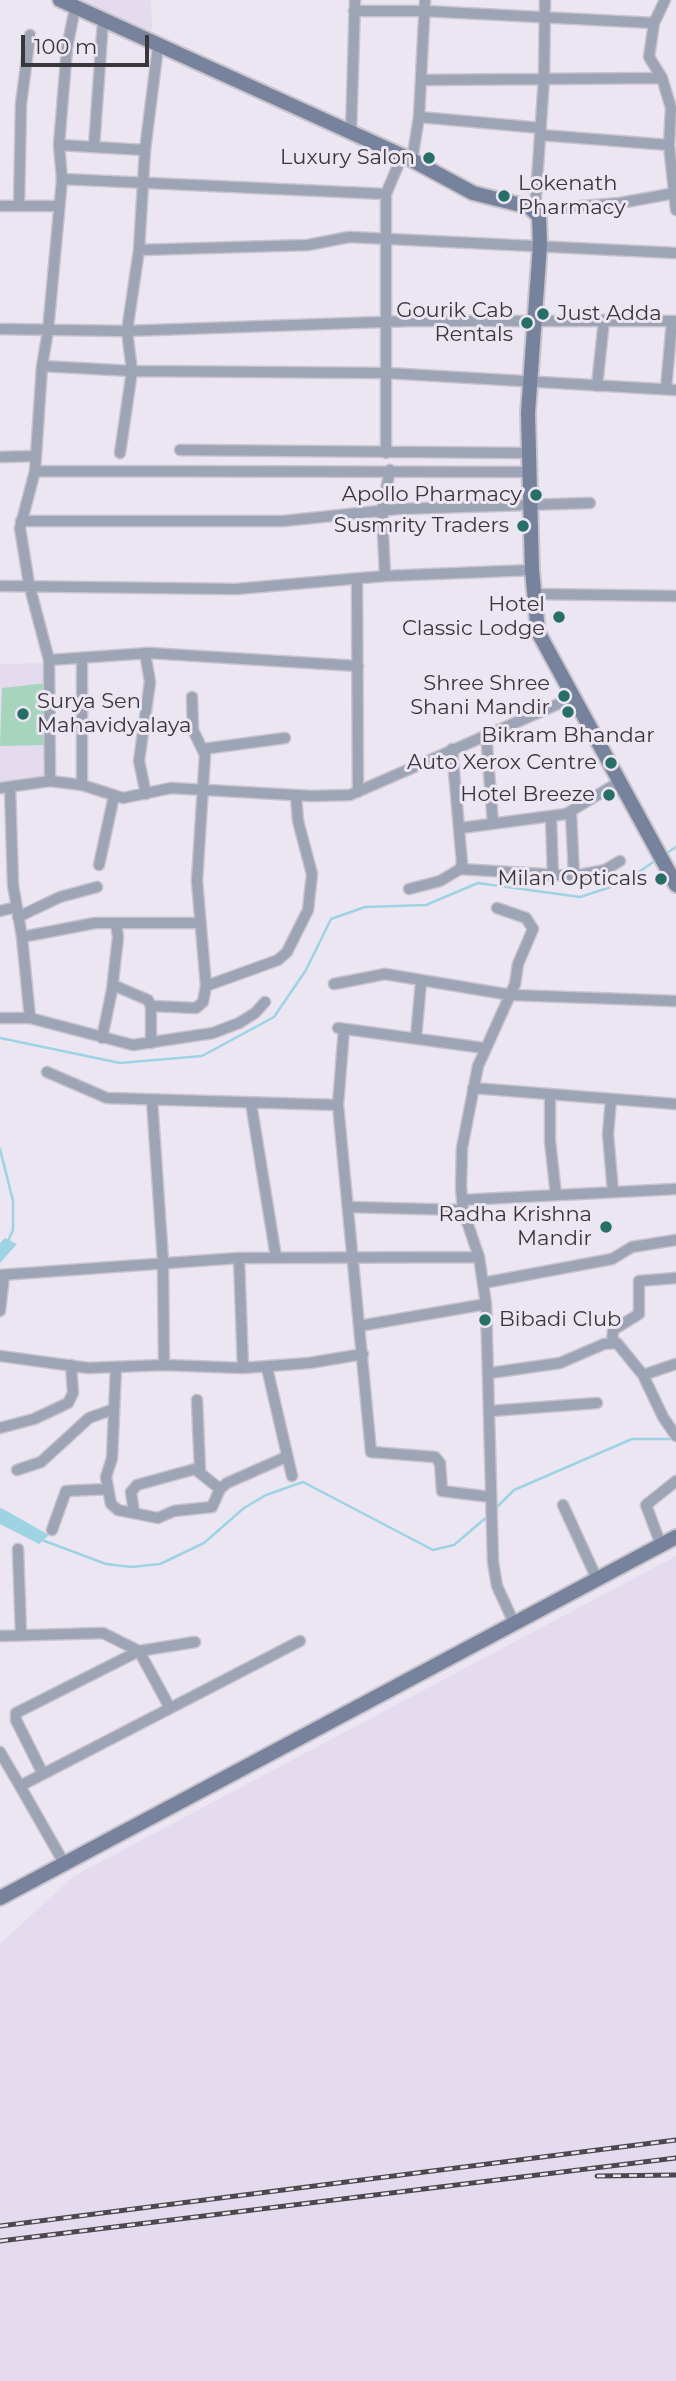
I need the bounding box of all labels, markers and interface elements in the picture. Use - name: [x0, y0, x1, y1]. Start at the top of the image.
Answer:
- scale bar: [24, 21, 152, 65]
- text: 100 m: [34, 34, 97, 59]
- place label: Luxury Salon: [280, 145, 415, 171]
- marker: Luxury Salon: [421, 150, 437, 166]
- place label: Lokenath Pharmacy: [518, 171, 626, 221]
- marker: Lokenath Pharmacy: [496, 188, 512, 204]
- place label: Gourik Cab Rentals: [396, 298, 513, 348]
- place label: Just Adda: [557, 301, 662, 327]
- marker: Just Adda: [535, 306, 551, 322]
- marker: Gourik Cab Rentals: [519, 315, 535, 331]
- place label: Apollo Pharmacy: [342, 482, 522, 508]
- marker: Apollo Pharmacy: [528, 487, 544, 503]
- place label: Susmrity Traders: [334, 513, 509, 539]
- marker: Susmrity Traders: [515, 518, 531, 534]
- place label: Hotel Classic Lodge: [402, 592, 545, 642]
- marker: Hotel Classic Lodge: [551, 609, 567, 625]
- place label: Shree Shree Shani Mandir: [410, 671, 550, 721]
- marker: Shree Shree Shani Mandir: [556, 688, 572, 704]
- place label: Surya Sen Mahavidyalaya: [37, 689, 191, 739]
- marker: Bikram Bhandar: [560, 704, 576, 720]
- marker: Surya Sen Mahavidyalaya: [15, 706, 31, 722]
- place label: Bikram Bhandar: [481, 723, 655, 749]
- place label: Auto Xerox Centre: [407, 750, 597, 776]
- marker: Auto Xerox Centre: [603, 755, 619, 771]
- place label: Hotel Breeze: [460, 782, 595, 808]
- marker: Hotel Breeze: [601, 787, 617, 803]
- place label: Milan Opticals: [497, 866, 647, 892]
- marker: Milan Opticals: [653, 871, 669, 887]
- place label: Radha Krishna Mandir: [439, 1202, 592, 1252]
- marker: Radha Krishna Mandir: [598, 1219, 614, 1235]
- place label: Bibadi Club: [499, 1307, 621, 1333]
- marker: Bibadi Club: [477, 1312, 493, 1328]

